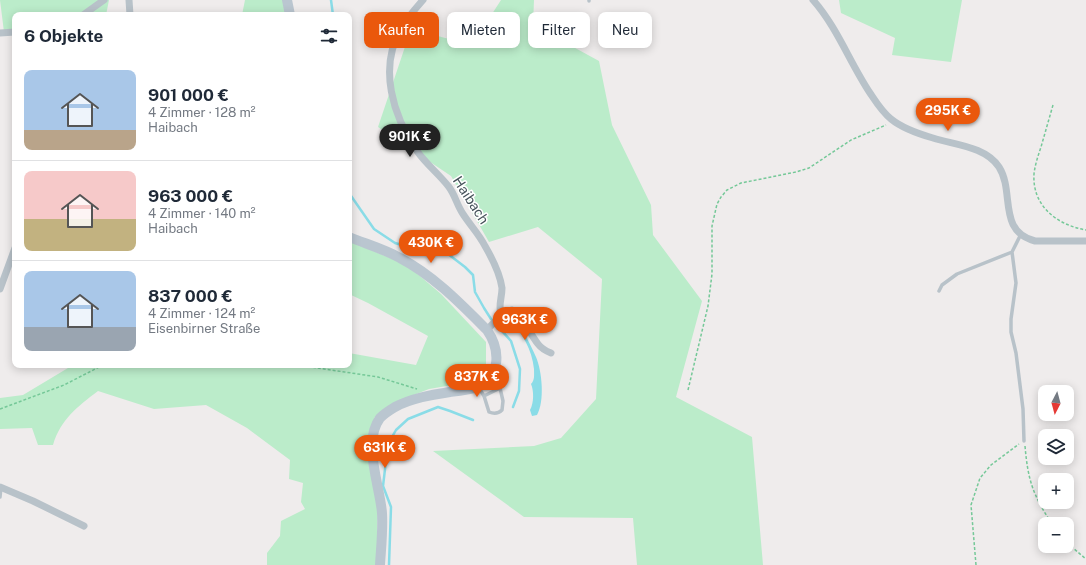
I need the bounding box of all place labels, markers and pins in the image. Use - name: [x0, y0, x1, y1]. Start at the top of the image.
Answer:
- pin: 295K €: [915, 98, 981, 132]
- pin: 901K €: [377, 124, 443, 158]
- pin: 430K €: [398, 230, 464, 264]
- pin: 963K €: [492, 307, 558, 341]
- pin: 837K €: [444, 364, 510, 398]
- pin: 631K €: [352, 435, 418, 469]

